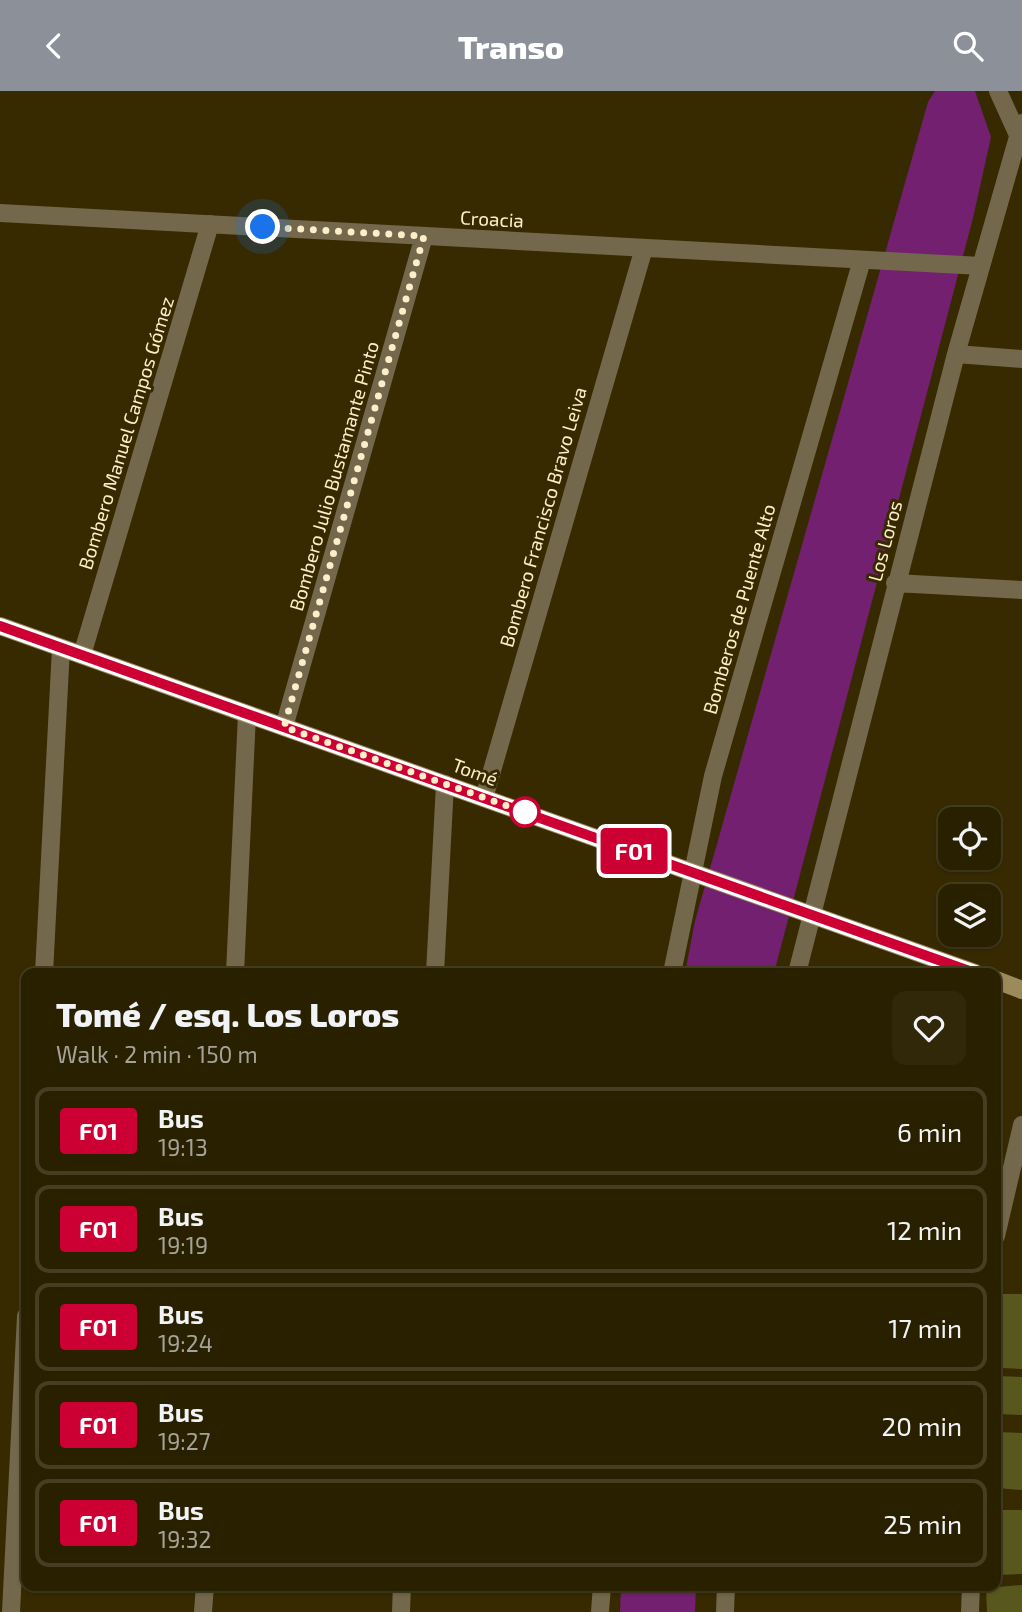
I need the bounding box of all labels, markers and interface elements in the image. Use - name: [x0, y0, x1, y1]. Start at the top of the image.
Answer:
- icon: back: [35, 27, 73, 65]
- text: Transo: [458, 27, 564, 65]
- icon: search: [949, 27, 987, 65]
- street label: Croacia: [460, 205, 525, 232]
- your location: [245, 209, 280, 244]
- street label: Bombero Manuel Campos Gómez: [73, 294, 178, 572]
- street label: Bombero Julio Bustamante Pinto: [284, 338, 383, 613]
- street label: Bombero Francisco Bravo Leiva: [494, 384, 591, 649]
- street label: Los Loros: [863, 498, 906, 584]
- street label: Bomberos de Puente Alto: [697, 501, 780, 717]
- street label: Tomé: [449, 753, 501, 790]
- unlabelled marker: [510, 797, 540, 827]
- map controls: [938, 807, 1001, 947]
- button: locate: [938, 807, 1001, 870]
- line badge: F01: [594, 828, 674, 874]
- text: F01: [615, 836, 653, 865]
- button: layers: [938, 884, 1001, 947]
- button: heart: [892, 991, 966, 1065]
- text: Tomé / esq. Los Loros: [56, 994, 399, 1034]
- text: Walk · 2 min · 150 m: [56, 1040, 258, 1068]
- text: Bus: [158, 1102, 204, 1133]
- text: F01: [79, 1116, 118, 1145]
- text: 6 min: [897, 1116, 962, 1147]
- text: 19:13: [158, 1133, 208, 1161]
- text: Bus: [158, 1200, 204, 1231]
- text: F01: [79, 1214, 118, 1243]
- text: 12 min: [887, 1214, 962, 1245]
- text: 19:19: [158, 1231, 208, 1259]
- text: Bus: [158, 1298, 204, 1329]
- text: F01: [79, 1312, 118, 1341]
- text: 17 min: [888, 1312, 962, 1343]
- text: 19:24: [158, 1329, 213, 1357]
- text: Bus: [158, 1396, 204, 1427]
- text: F01: [79, 1410, 118, 1439]
- text: 20 min: [882, 1410, 962, 1441]
- text: 19:27: [158, 1427, 210, 1455]
- text: Bus: [158, 1494, 204, 1525]
- text: F01: [79, 1508, 118, 1537]
- text: 25 min: [883, 1508, 962, 1539]
- text: 19:32: [158, 1525, 211, 1553]

